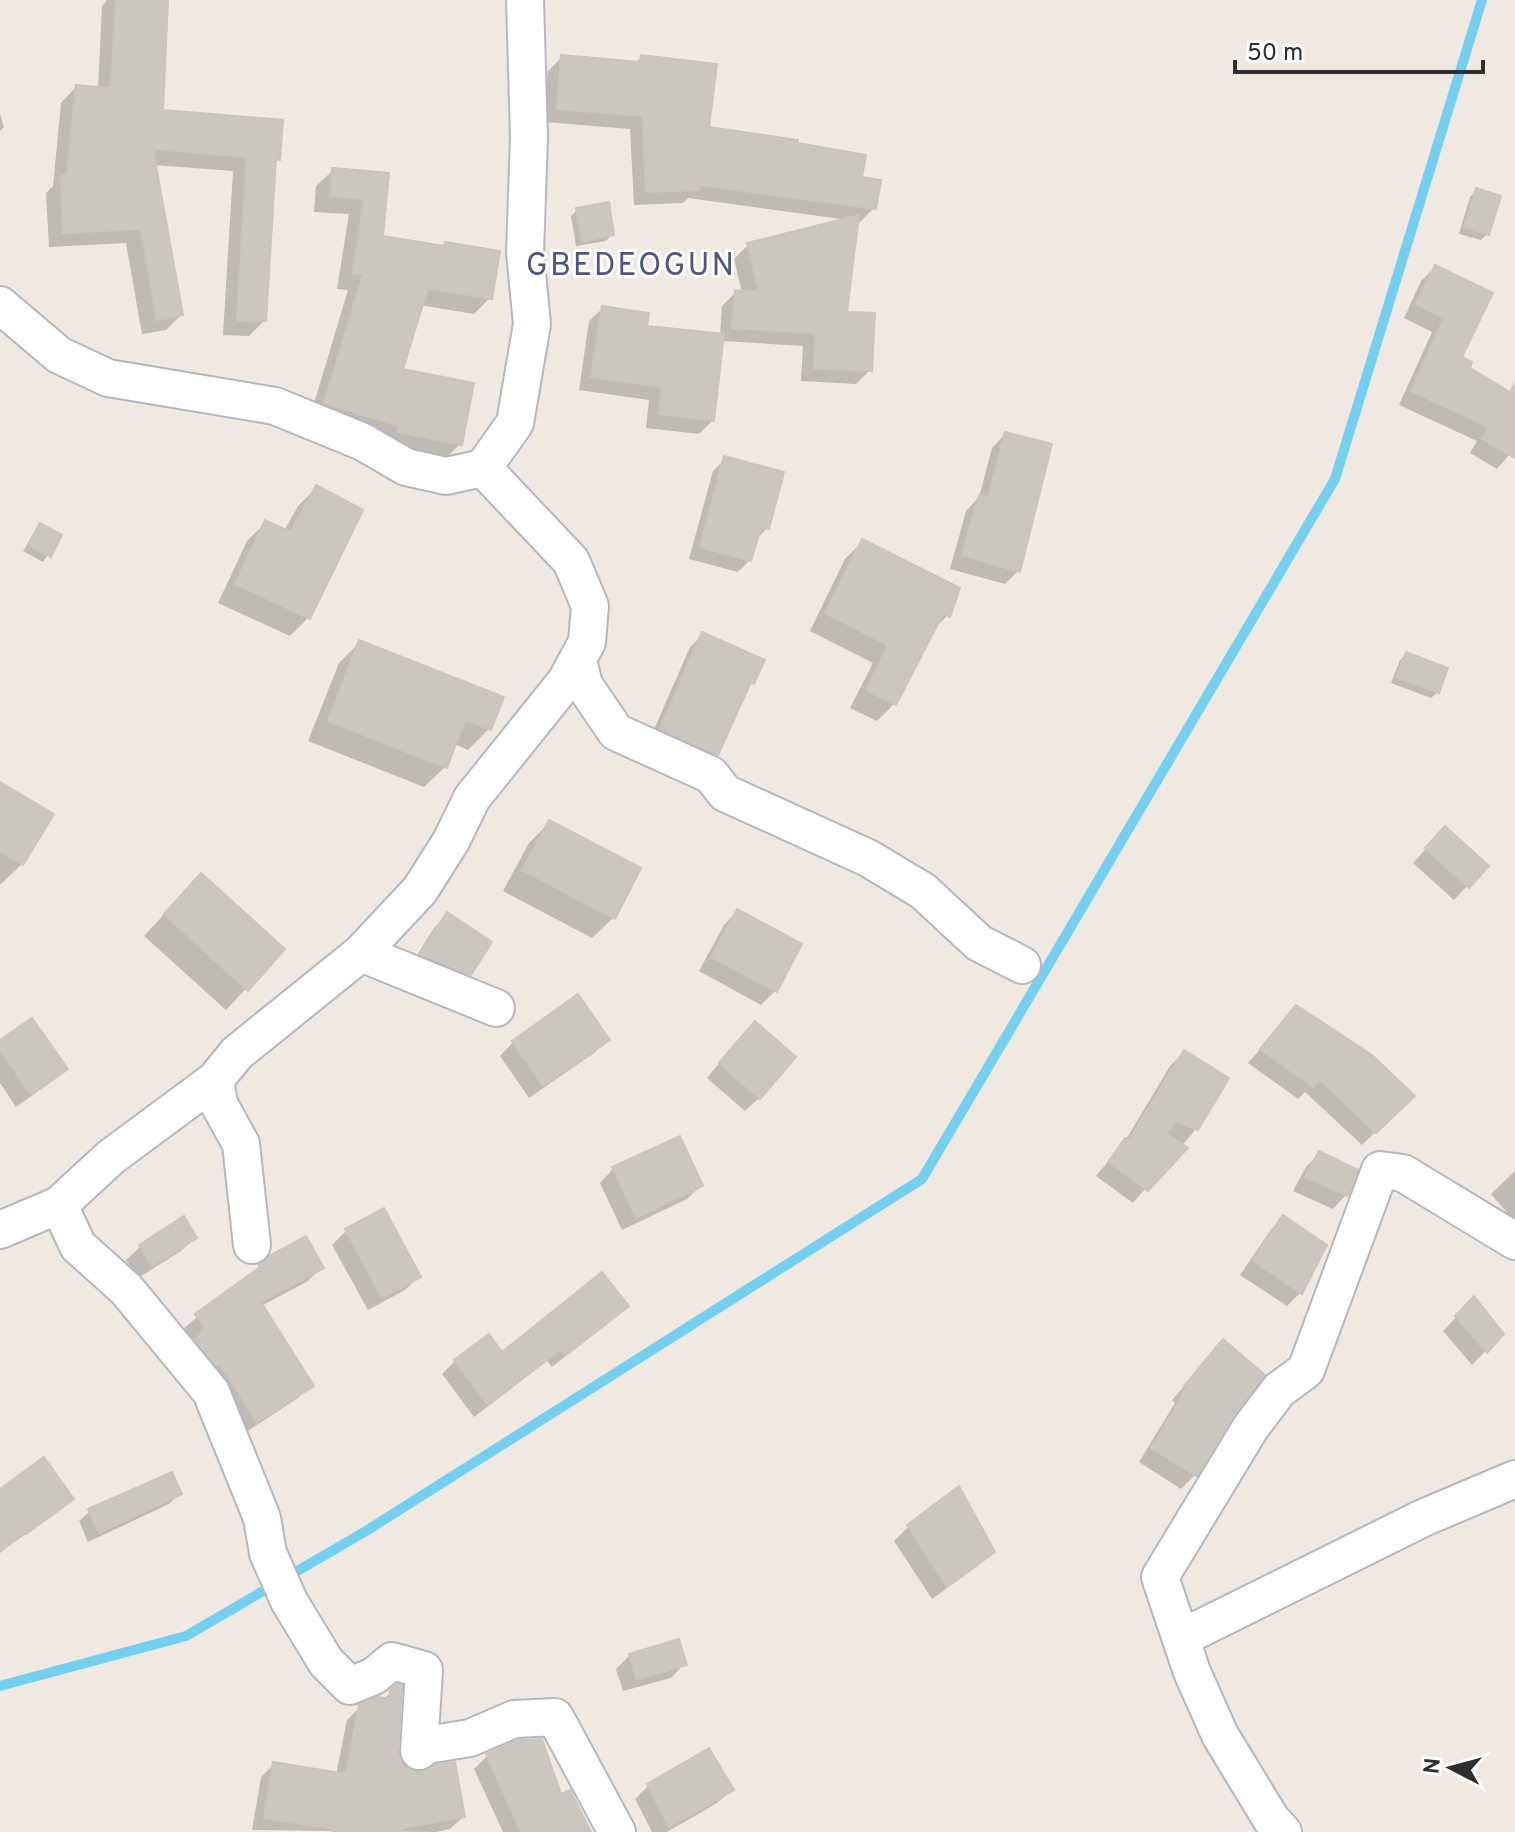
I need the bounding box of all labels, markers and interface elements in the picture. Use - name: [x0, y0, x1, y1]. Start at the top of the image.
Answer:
- scale bar: [1235, 24, 1483, 74]
- text: 50 m: [1247, 39, 1303, 69]
- district label: GBEDEOGUN: [526, 247, 736, 287]
- north arrow: [1411, 1728, 1491, 1808]
- text: N: [1419, 1757, 1448, 1775]

